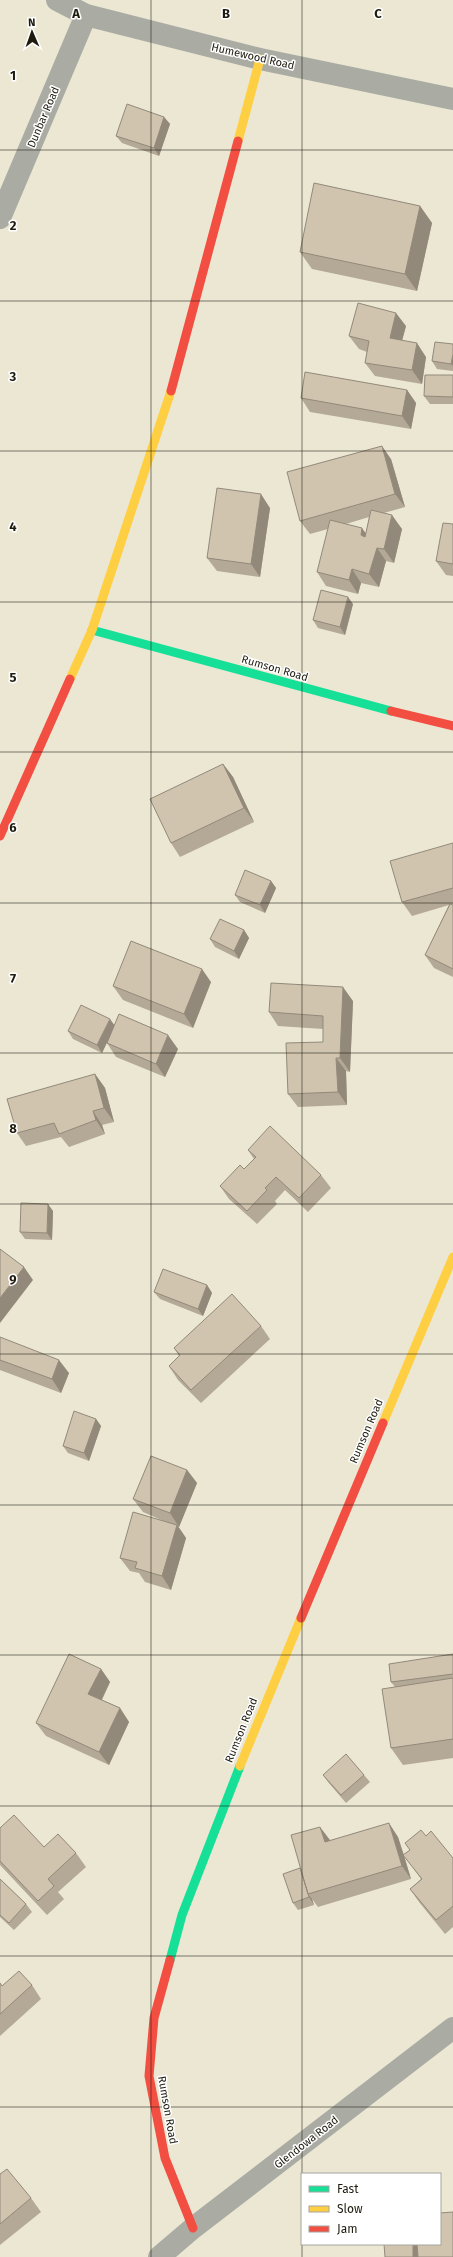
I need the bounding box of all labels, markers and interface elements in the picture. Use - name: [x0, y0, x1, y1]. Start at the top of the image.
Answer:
- text: A: [71, 6, 80, 21]
- text: B: [222, 6, 230, 21]
- text: C: [374, 6, 382, 21]
- north arrow: [12, 12, 52, 52]
- text: N: [28, 16, 36, 29]
- street label: Humewood Road: [210, 41, 296, 72]
- text: 1: [10, 68, 16, 83]
- street label: Dunbar Road: [25, 85, 62, 150]
- text: 2: [10, 218, 17, 233]
- text: 3: [9, 369, 17, 384]
- text: 4: [9, 519, 17, 534]
- street label: Rumson Road: [240, 653, 310, 684]
- text: 5: [10, 670, 17, 685]
- text: 6: [9, 820, 17, 835]
- text: 7: [10, 971, 16, 986]
- text: 8: [9, 1121, 17, 1136]
- text: 9: [9, 1272, 17, 1287]
- street label: Rumson Road: [347, 1397, 386, 1465]
- street label: Rumson Road: [223, 1696, 260, 1765]
- street label: Rumson Road: [155, 2075, 180, 2145]
- street label: Glendowa Road: [272, 2113, 341, 2171]
- legend: [301, 2173, 441, 2245]
- text: Fast: [337, 2182, 359, 2196]
- text: Slow: [337, 2202, 363, 2216]
- text: Jam: [337, 2222, 357, 2236]

